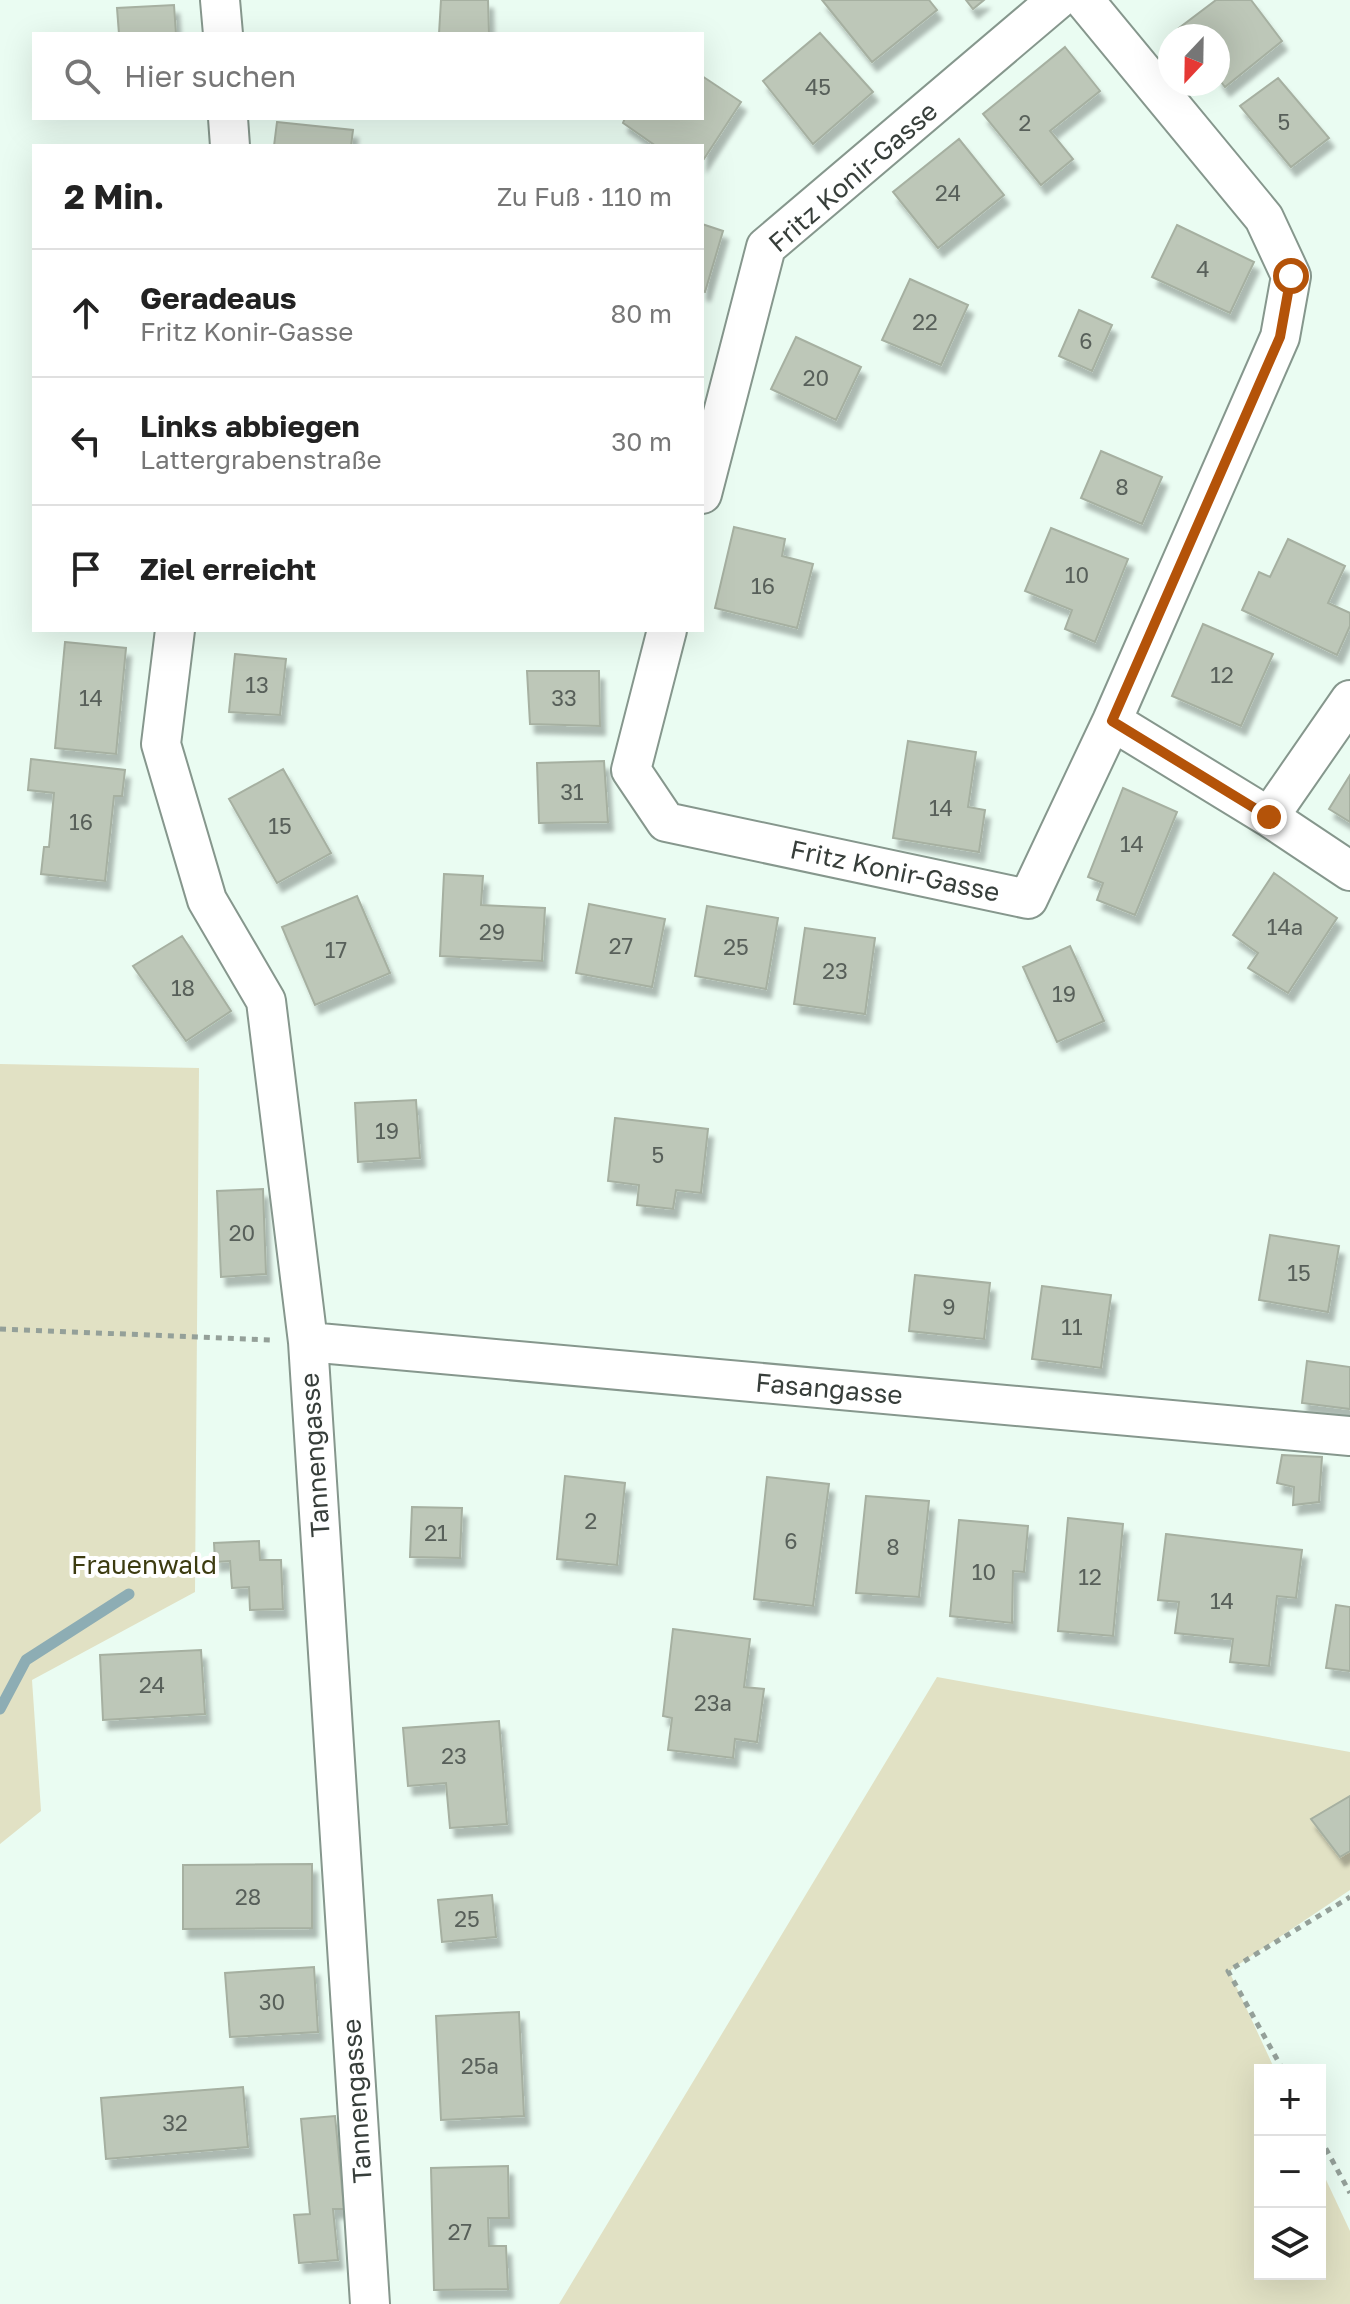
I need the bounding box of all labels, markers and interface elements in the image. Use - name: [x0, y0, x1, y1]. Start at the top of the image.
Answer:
- north arrow: [1158, 24, 1230, 96]
- search box: [32, 32, 704, 120]
- icon: search: [60, 54, 104, 98]
- text: Hier suchen: [124, 58, 296, 94]
- house number: 45: [805, 73, 831, 100]
- street label: Fritz Konir-Gasse: [762, 95, 943, 258]
- house number: 5: [1278, 108, 1290, 135]
- house number: 2: [1019, 109, 1031, 136]
- text: 2 Min.: [64, 176, 164, 216]
- house number: 24: [935, 179, 961, 206]
- text: Zu Fuß · 110 m: [497, 181, 672, 212]
- house number: 4: [1196, 255, 1210, 282]
- route start: [1273, 258, 1309, 294]
- text: Geradeaus: [140, 280, 297, 316]
- icon: ahead: [64, 291, 108, 335]
- text: 80 m: [611, 298, 672, 329]
- house number: 22: [912, 308, 938, 335]
- text: Fritz Konir-Gasse: [140, 316, 353, 347]
- house number: 6: [1079, 327, 1093, 354]
- house number: 20: [803, 364, 829, 391]
- text: Links abbiegen: [140, 408, 360, 444]
- icon: left: [64, 419, 108, 463]
- text: 30 m: [611, 426, 672, 457]
- text: Lattergrabenstraße: [140, 444, 382, 475]
- house number: 8: [1115, 473, 1129, 500]
- icon: arrive: [64, 547, 108, 591]
- text: Ziel erreicht: [140, 551, 316, 587]
- house number: 10: [1065, 561, 1089, 588]
- house number: 16: [751, 572, 775, 599]
- house number: 12: [1210, 661, 1234, 688]
- house number: 13: [245, 671, 269, 698]
- house number: 14: [79, 684, 103, 711]
- house number: 33: [551, 684, 577, 711]
- house number: 31: [560, 778, 584, 805]
- house number: 14: [929, 794, 953, 821]
- route end: [1251, 799, 1287, 835]
- house number: 16: [69, 808, 93, 835]
- house number: 15: [268, 812, 292, 839]
- house number: 14: [1120, 830, 1144, 857]
- street label: Fritz Konir-Gasse: [788, 833, 1003, 908]
- house number: 14a: [1267, 913, 1303, 940]
- house number: 29: [479, 918, 505, 945]
- house number: 27: [609, 932, 633, 959]
- house number: 25: [723, 933, 749, 960]
- house number: 17: [325, 936, 347, 963]
- house number: 23: [822, 957, 848, 984]
- house number: 18: [171, 974, 195, 1001]
- house number: 19: [1052, 980, 1076, 1007]
- house number: 19: [375, 1117, 399, 1144]
- house number: 5: [652, 1141, 664, 1168]
- house number: 20: [229, 1219, 255, 1246]
- house number: 15: [1287, 1259, 1311, 1286]
- house number: 9: [942, 1293, 956, 1320]
- house number: 11: [1061, 1313, 1083, 1340]
- street label: Fasangasse: [754, 1367, 904, 1410]
- street label: Tannengasse: [293, 1372, 336, 1538]
- house number: 2: [585, 1507, 597, 1534]
- house number: 21: [424, 1519, 448, 1546]
- house number: 6: [784, 1527, 798, 1554]
- house number: 8: [886, 1533, 900, 1560]
- park label: Frauenwald: [71, 1549, 217, 1580]
- house number: 10: [972, 1558, 996, 1585]
- house number: 12: [1078, 1563, 1102, 1590]
- house number: 14: [1210, 1587, 1234, 1614]
- house number: 24: [139, 1671, 165, 1698]
- house number: 23a: [694, 1689, 732, 1716]
- house number: 23: [441, 1742, 467, 1769]
- house number: 28: [235, 1883, 261, 1910]
- house number: 25: [454, 1905, 480, 1932]
- house number: 30: [259, 1988, 285, 2015]
- street label: Tannengasse: [335, 2018, 378, 2184]
- house number: 25a: [461, 2052, 499, 2079]
- map controls: [1254, 2064, 1326, 2280]
- button: +: [1254, 2064, 1326, 2136]
- house number: 32: [162, 2109, 188, 2136]
- button: −: [1254, 2136, 1326, 2208]
- button: layers: [1254, 2208, 1326, 2280]
- house number: 27: [448, 2218, 472, 2245]

